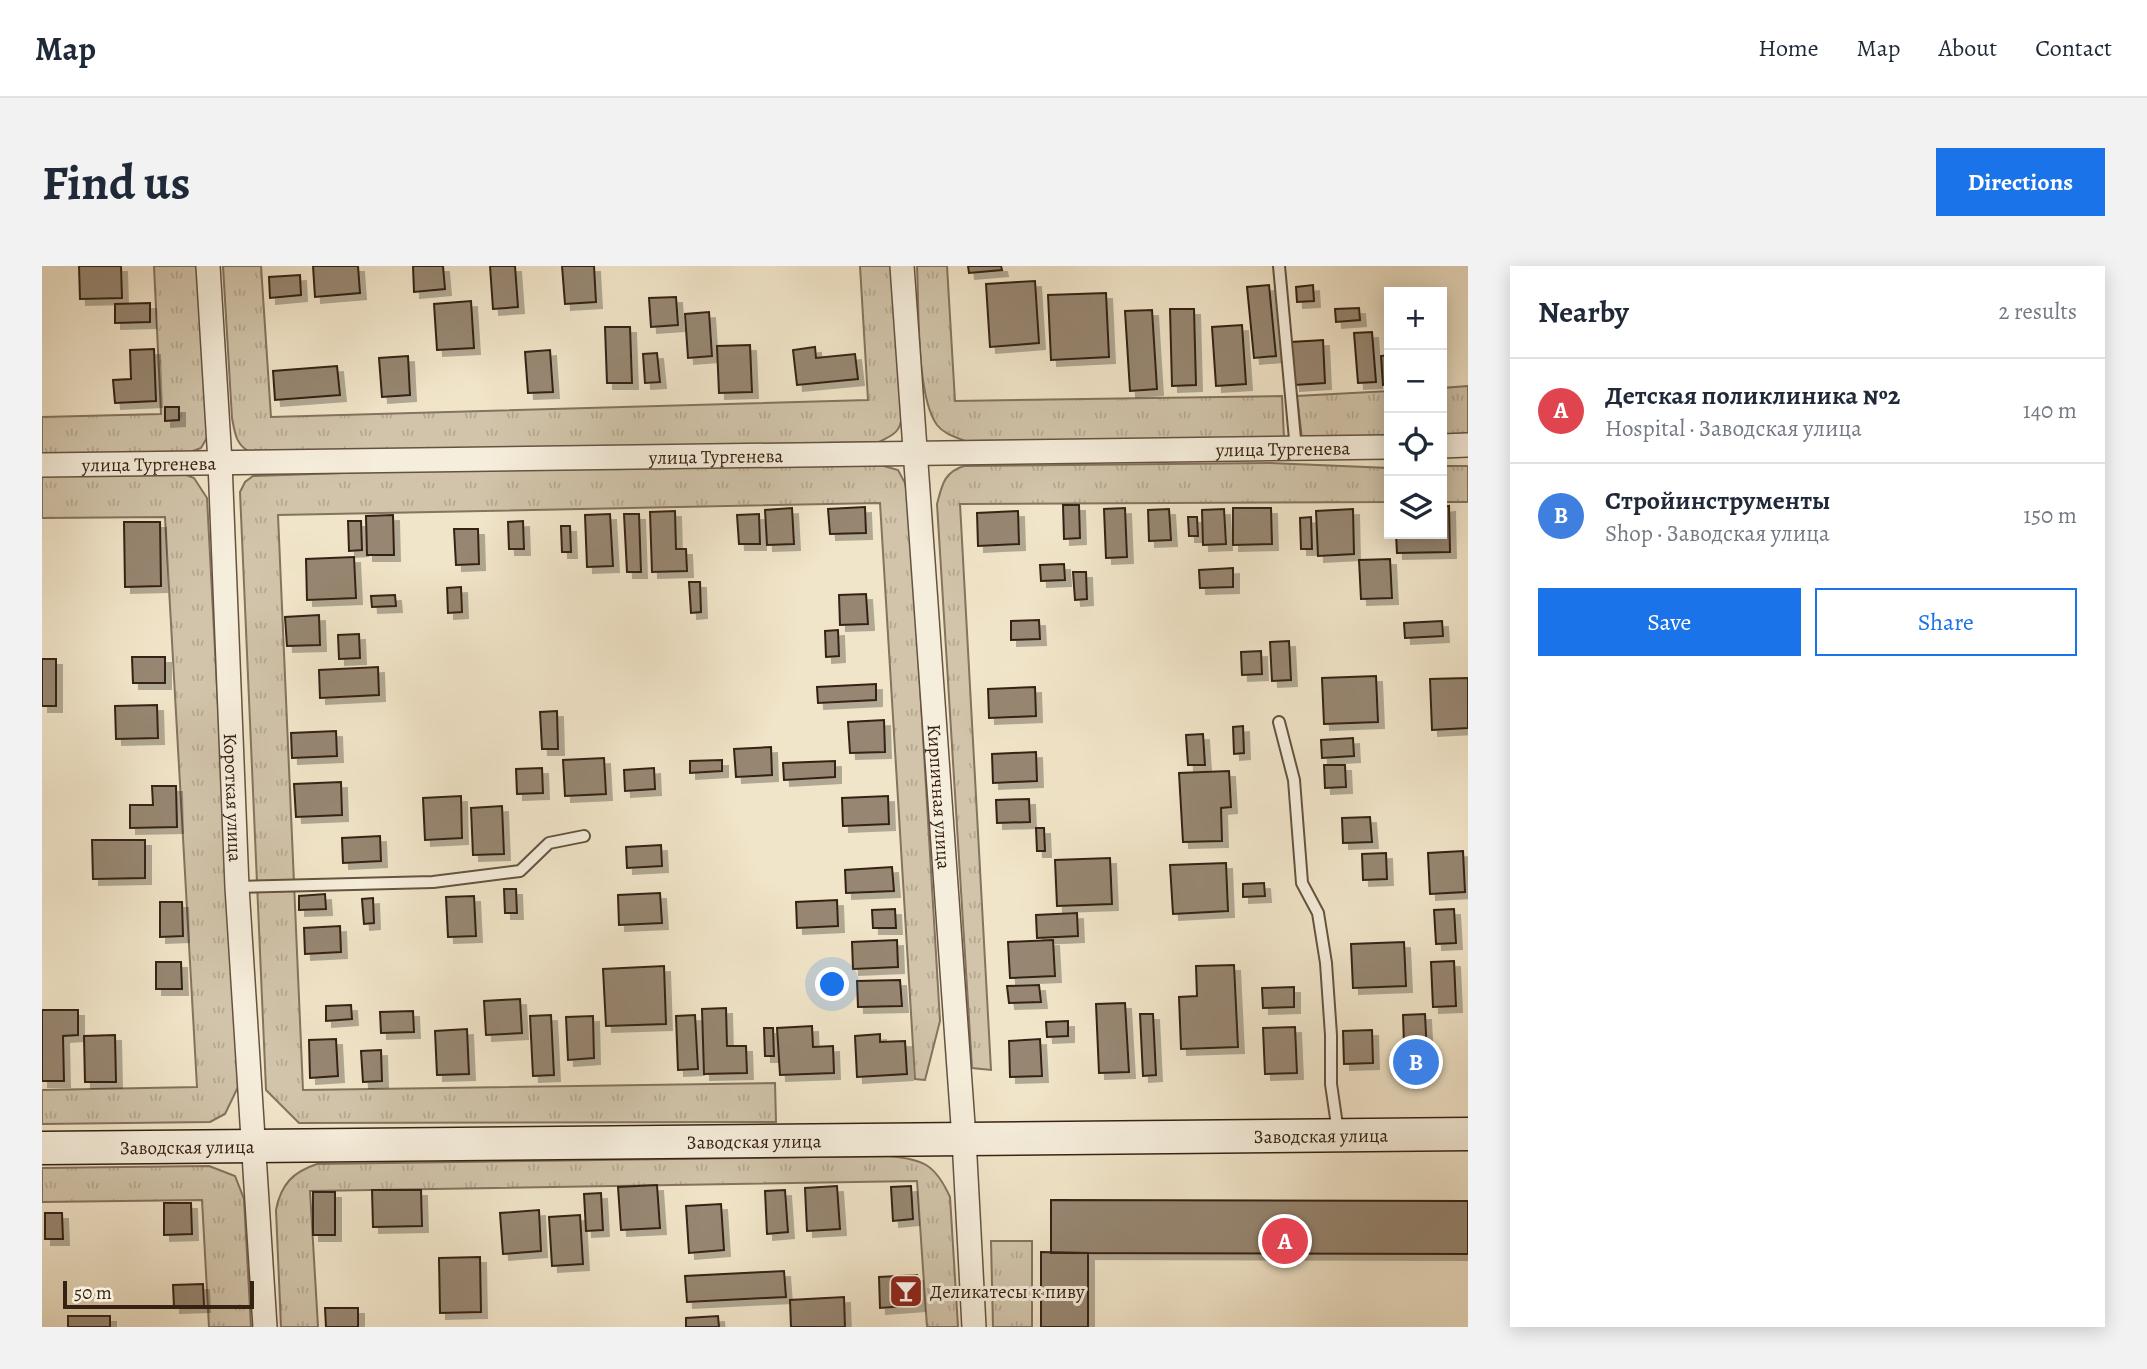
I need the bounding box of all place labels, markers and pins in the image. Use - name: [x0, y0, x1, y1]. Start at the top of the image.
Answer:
- pin: B: [1393, 1036, 1439, 1088]
- pin: A: [1262, 1215, 1308, 1267]
- bar icon: Деликатесы к пиву: [887, 1272, 925, 1310]
- place label: Деликатесы к пиву: [930, 1279, 1085, 1305]

